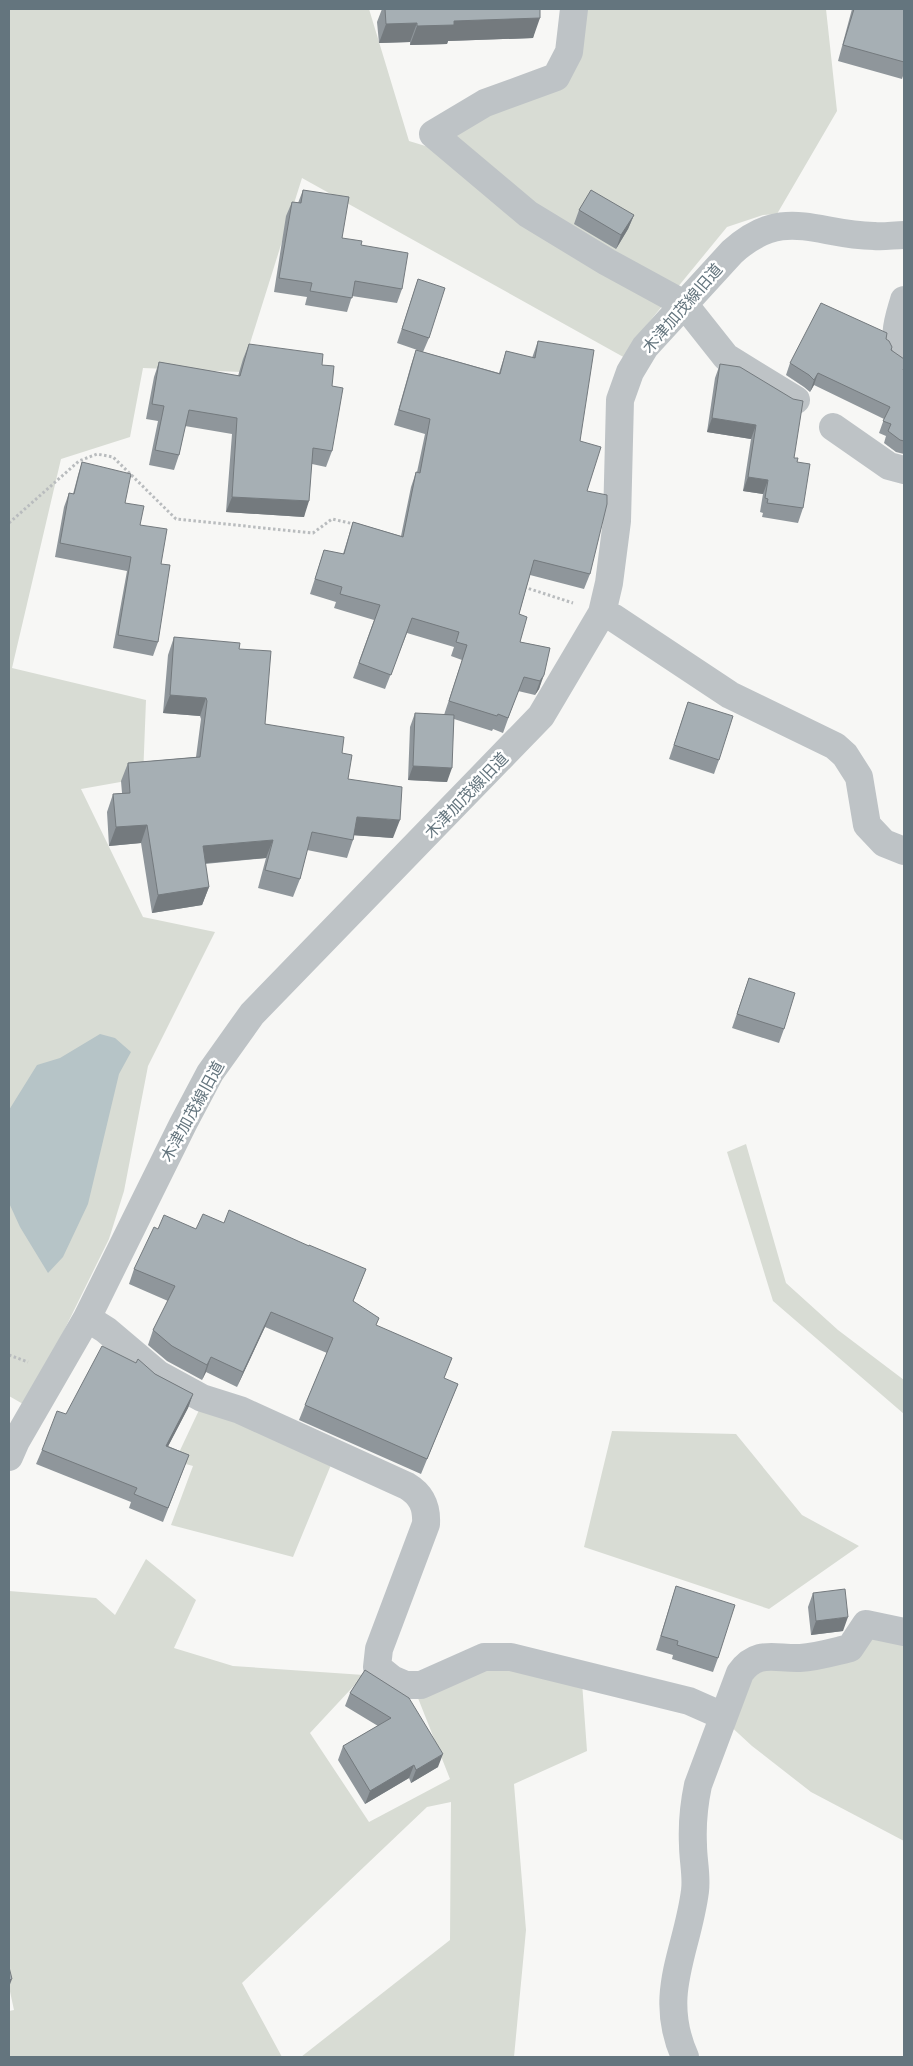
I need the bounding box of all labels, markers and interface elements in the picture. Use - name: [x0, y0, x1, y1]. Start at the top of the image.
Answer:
- street label: 木津加茂線旧道: [638, 260, 726, 357]
- street label: 木津加茂線旧道: [421, 748, 512, 842]
- street label: 木津加茂線旧道: [157, 1058, 228, 1165]

